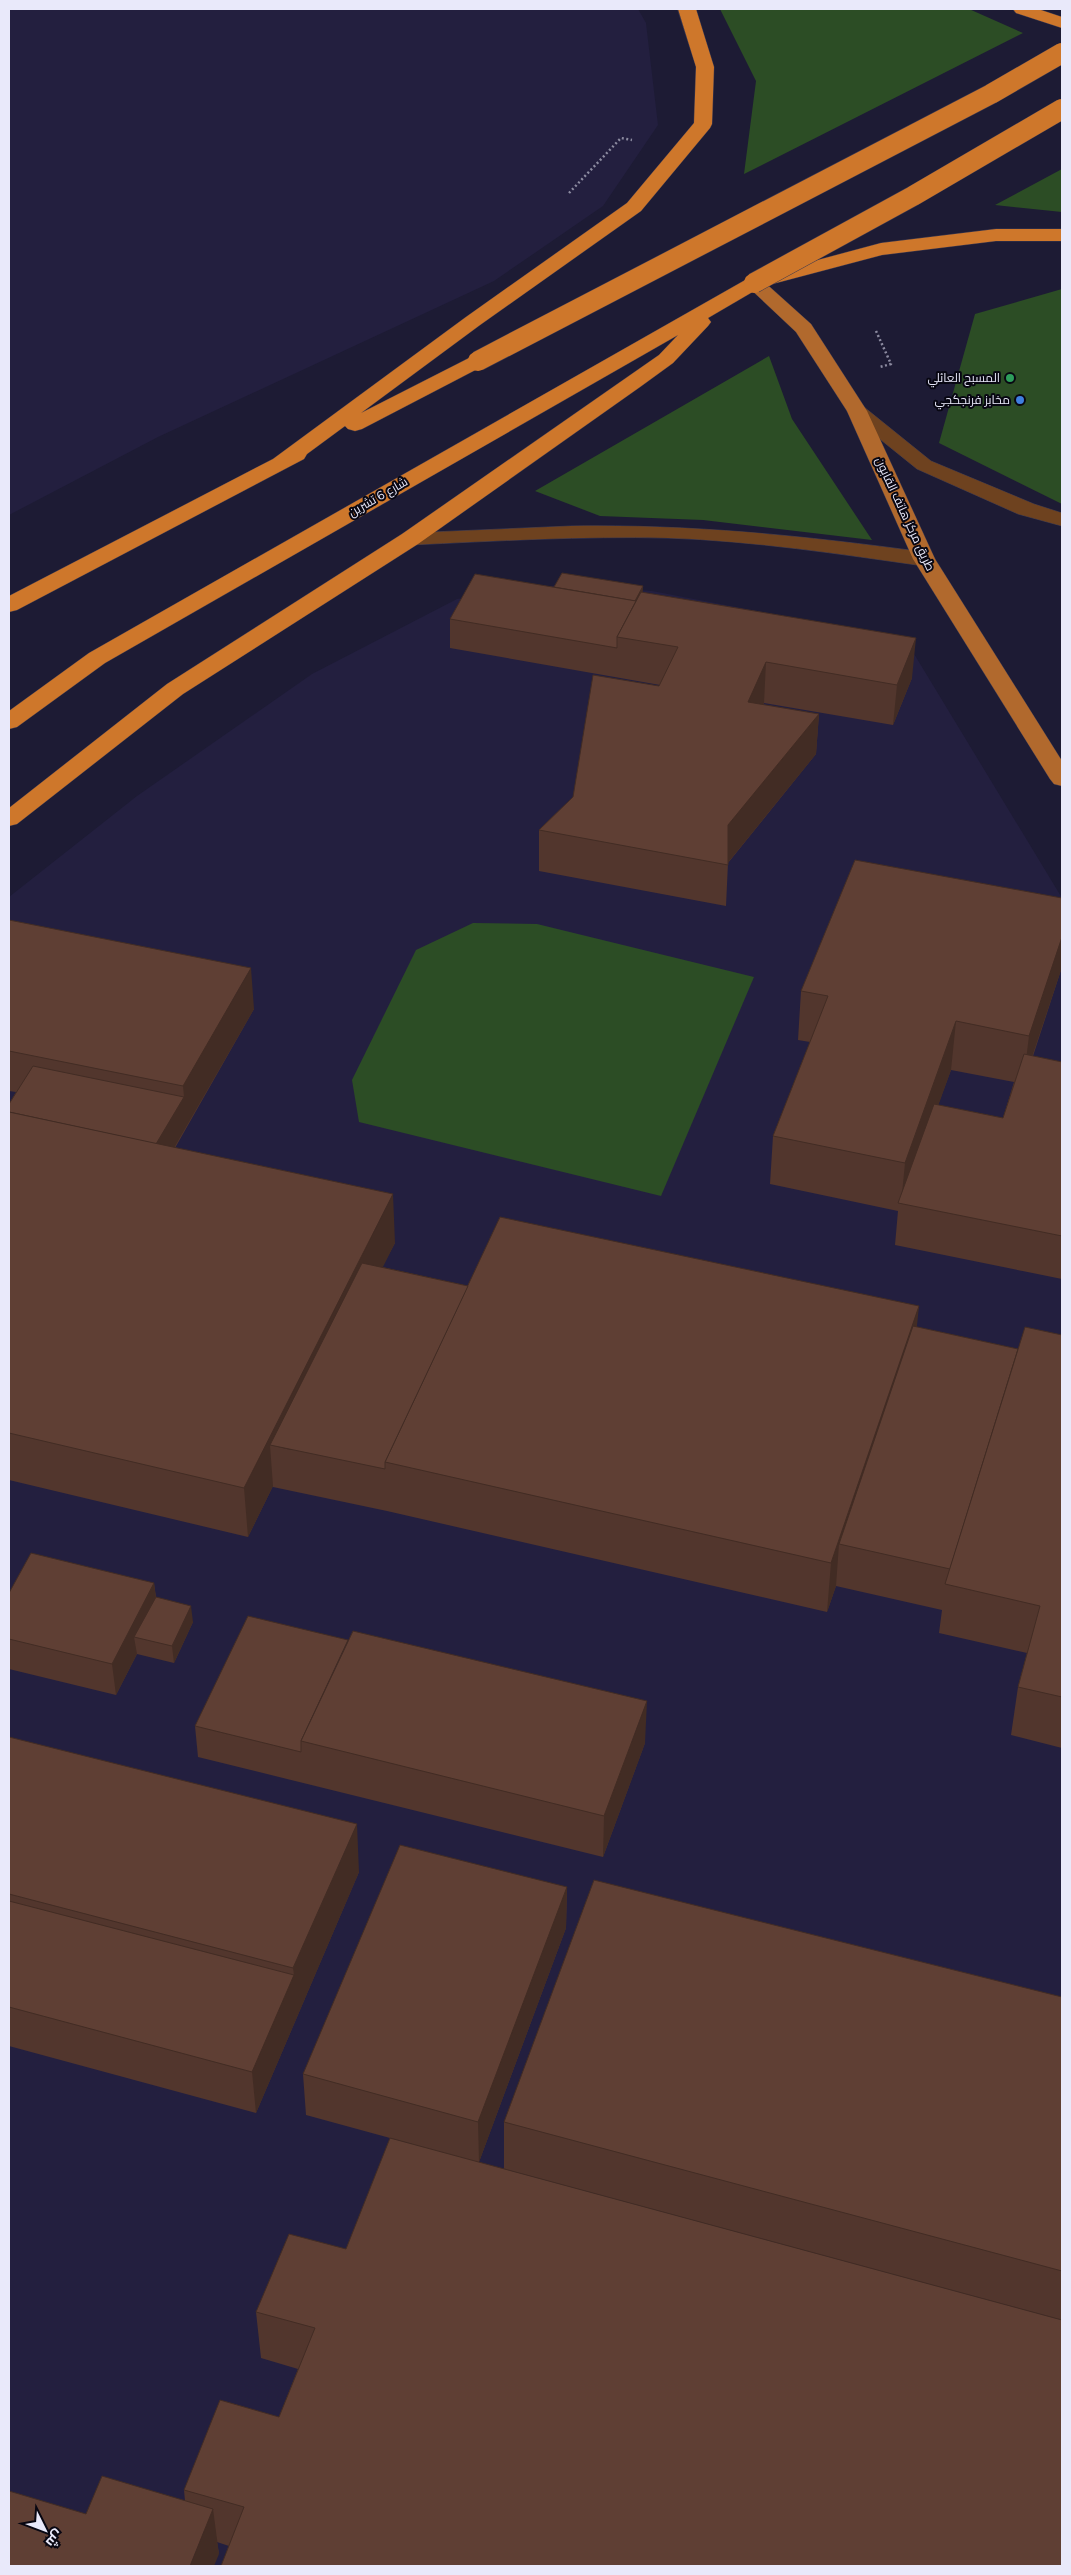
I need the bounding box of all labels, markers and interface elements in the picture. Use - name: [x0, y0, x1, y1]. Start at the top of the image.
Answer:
- place label: المسبح العائلي: [927, 370, 1000, 388]
- marker: المسبح العائلي: [1004, 372, 1016, 384]
- place label: مخابز فرنجكجي: [935, 392, 1010, 410]
- marker: مخابز فرنجكجي: [1014, 394, 1026, 406]
- street label: طريق مركز هاتف القابون: [872, 454, 938, 574]
- street label: شارع 6 تشرين: [345, 474, 411, 520]
- north arrow: [20, 2505, 70, 2555]
- text: ش: [41, 2525, 67, 2551]

